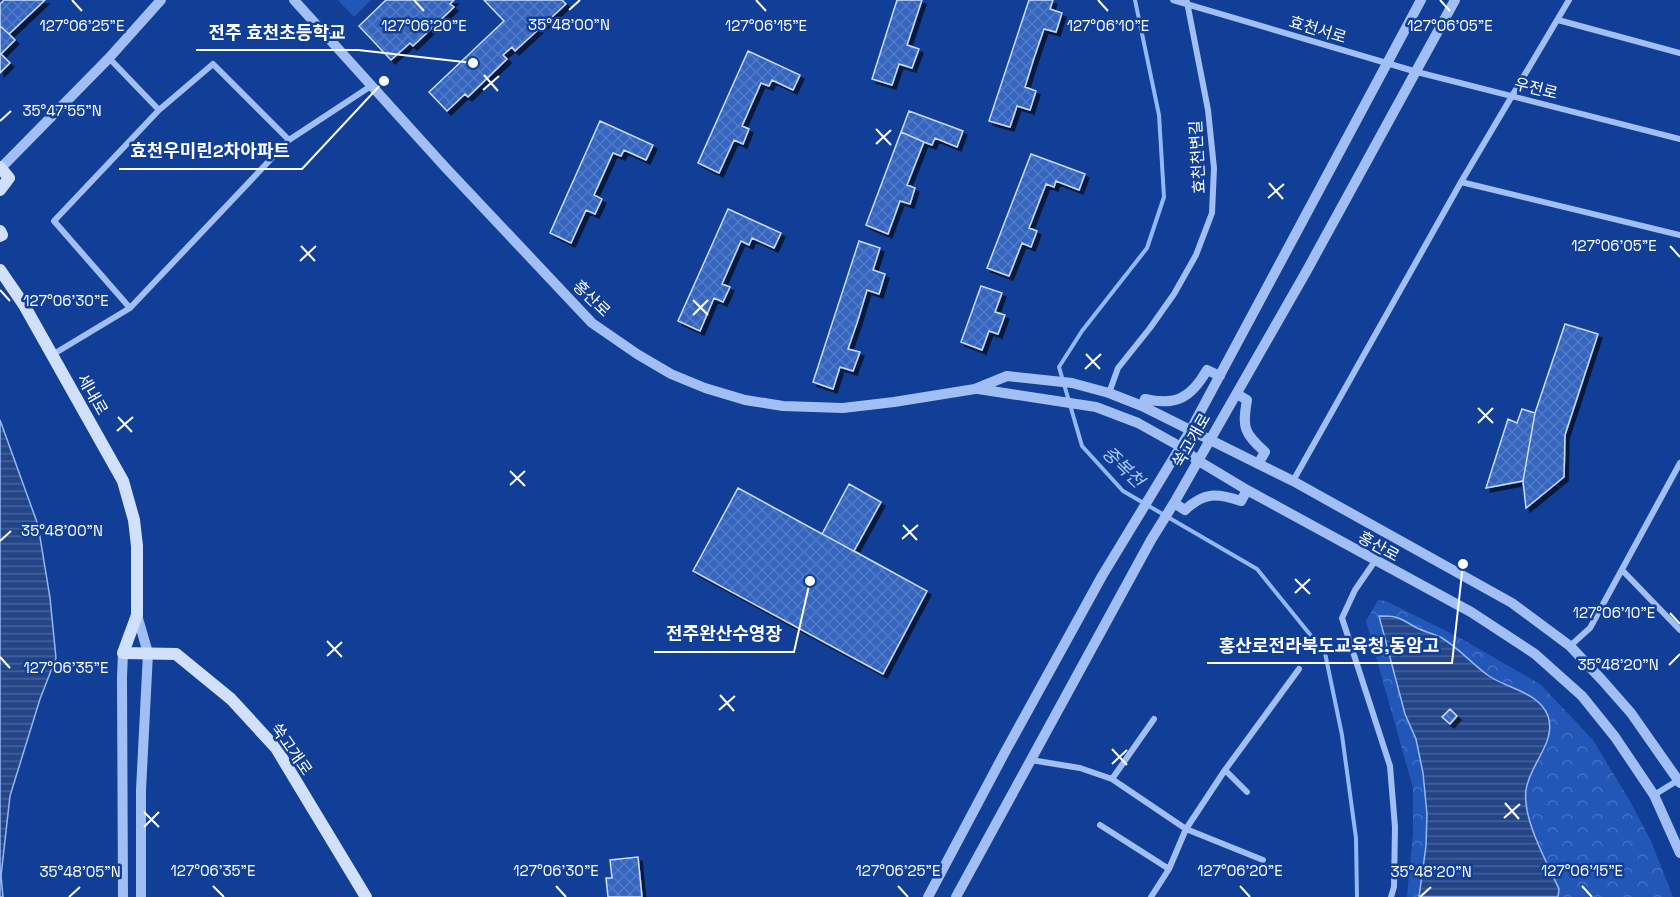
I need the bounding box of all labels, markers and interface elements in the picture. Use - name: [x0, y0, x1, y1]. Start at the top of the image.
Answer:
- street label: 효천서로: [1287, 11, 1349, 48]
- callout: 전주 효천초등학교: [196, 14, 358, 50]
- text: 35°48'00"N: [528, 15, 610, 34]
- text: 127°06'25"E: [40, 16, 124, 35]
- text: 127°06'20"E: [381, 16, 467, 35]
- text: 127°06'15"E: [725, 16, 807, 35]
- text: 127°06'10"E: [1067, 16, 1149, 35]
- text: 127°06'05"E: [1407, 16, 1493, 35]
- text: 전주 효천초등학교: [208, 21, 346, 44]
- street label: 우전로: [1512, 73, 1560, 104]
- text: 35°47'55"N: [22, 101, 102, 120]
- street label: 효천천변길: [1185, 120, 1210, 194]
- callout: 효천우미린2차아파트: [119, 133, 302, 169]
- text: 효천우미린2차아파트: [130, 139, 290, 162]
- text: 127°06'05"E: [1571, 236, 1657, 255]
- street label: 홍산로: [568, 275, 615, 321]
- text: 127°06'30"E: [23, 291, 109, 310]
- street label: 세내로: [72, 370, 113, 419]
- street label: 쑥고개로: [1168, 409, 1215, 471]
- water label: 중복천: [1097, 441, 1151, 494]
- text: 35°48'00"N: [21, 521, 103, 540]
- street label: 홍산로: [1354, 527, 1403, 566]
- text: 127°06'10"E: [1573, 603, 1655, 622]
- callout: 전주완산수영장: [654, 616, 794, 652]
- text: 전주완산수영장: [666, 622, 782, 645]
- callout: 홍산로전라북도교육청,동암고: [1207, 627, 1452, 663]
- text: 홍산로전라북도교육청,동암고: [1219, 634, 1439, 657]
- text: 35°48'20"N: [1577, 655, 1659, 674]
- text: 127°06'35"E: [24, 658, 108, 677]
- street label: 쑥고개로: [266, 719, 317, 780]
- text: 127°06'35"E: [171, 861, 255, 880]
- text: 127°06'30"E: [513, 861, 599, 880]
- text: 127°06'25"E: [856, 861, 940, 880]
- text: 127°06'20"E: [1197, 861, 1283, 880]
- text: 127°06'15"E: [1541, 861, 1623, 880]
- text: 35°48'05"N: [39, 862, 121, 881]
- text: 35°48'20"N: [1390, 862, 1472, 881]

